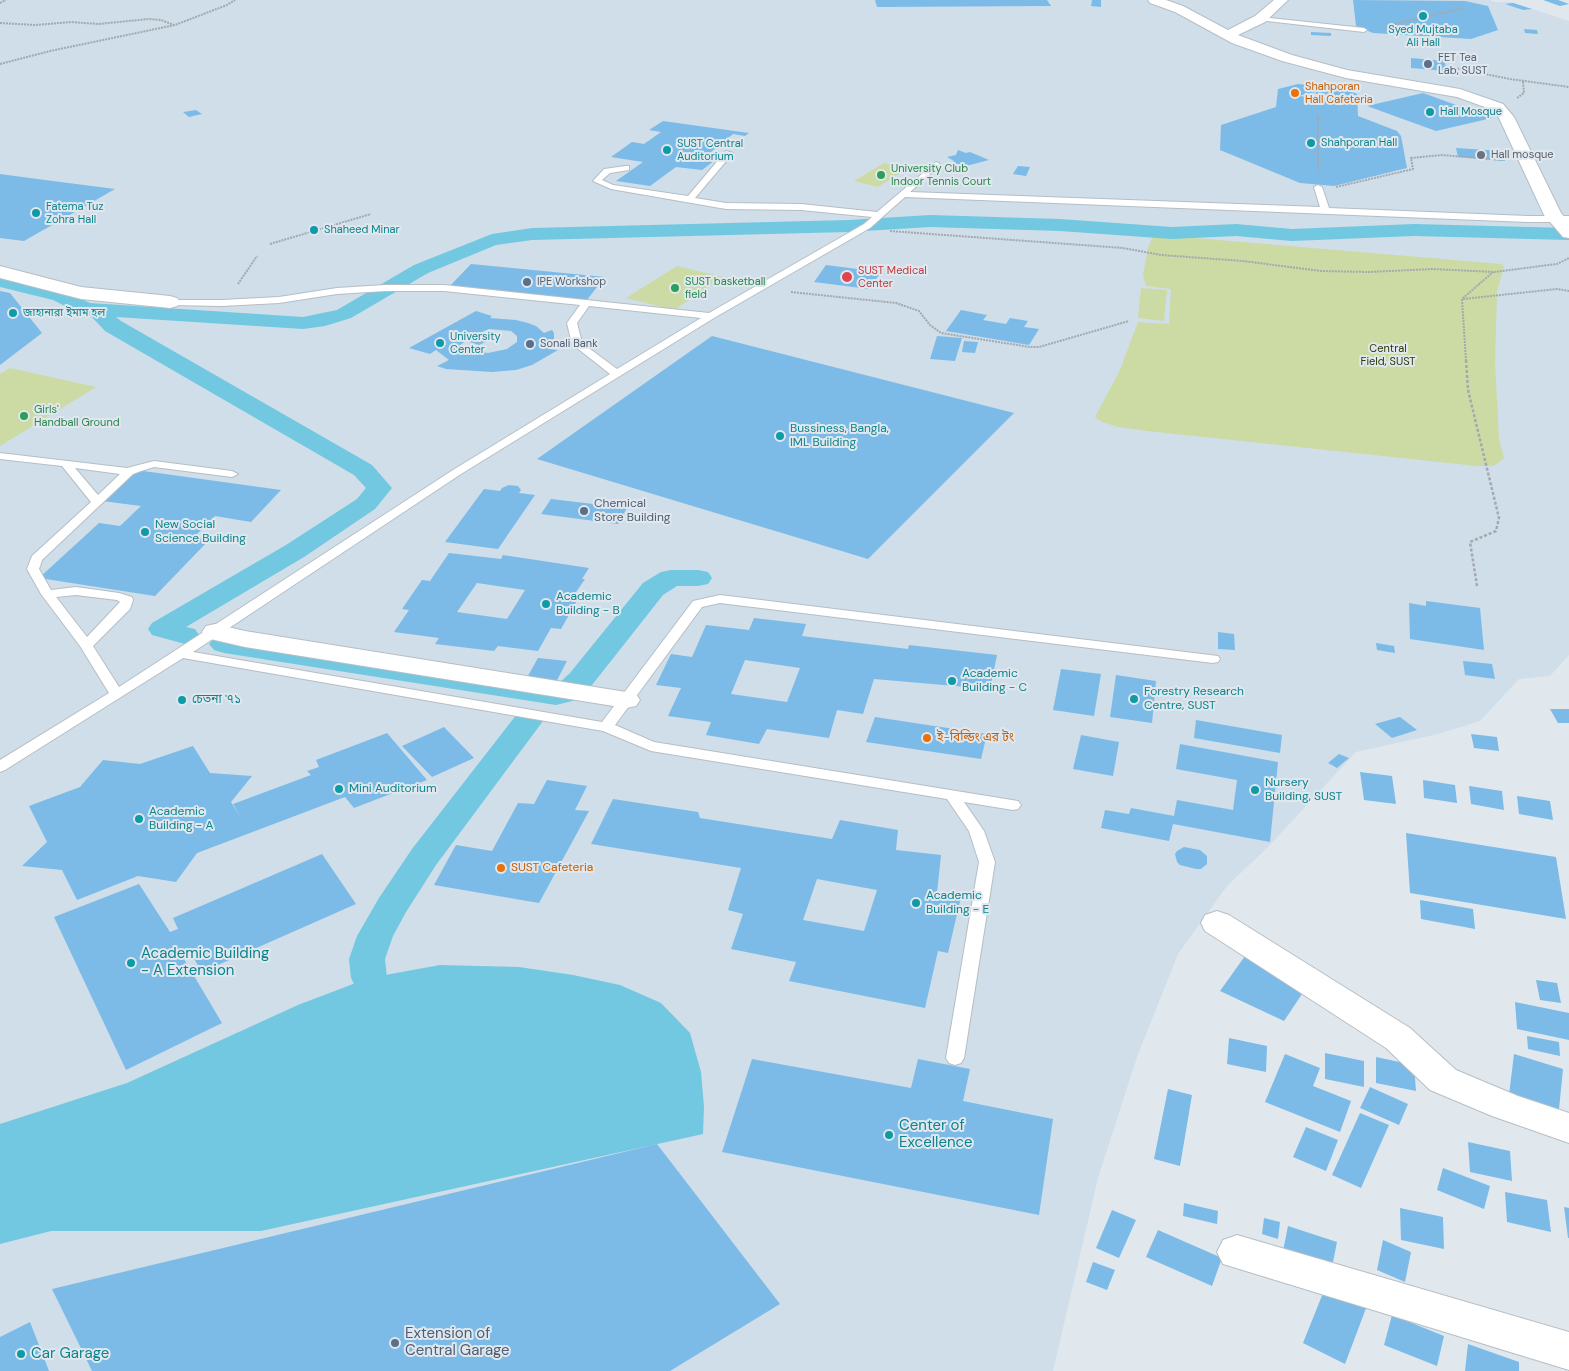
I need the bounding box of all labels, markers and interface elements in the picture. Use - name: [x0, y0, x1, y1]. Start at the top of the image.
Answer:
- marker: Syed Mujtaba Ali Hall: [1417, 10, 1429, 22]
- place label: Syed Mujtaba Ali Hall: [1388, 23, 1458, 49]
- place label: FET Tea Lab, SUST: [1438, 51, 1488, 77]
- marker: FET Tea Lab, SUST: [1422, 58, 1434, 70]
- place label: Shahporan Hall Cafeteria: [1305, 80, 1373, 106]
- marker: Shahporan Hall Cafeteria: [1289, 87, 1301, 99]
- place label: Hall Mosque: [1440, 105, 1502, 119]
- marker: Hall Mosque: [1424, 106, 1436, 118]
- place label: Shahporan Hall: [1321, 136, 1397, 150]
- place label: SUST Central Auditorium: [677, 137, 743, 163]
- marker: Shahporan Hall: [1305, 137, 1317, 149]
- marker: SUST Central Auditorium: [661, 144, 673, 156]
- place label: Hall mosque: [1491, 148, 1554, 162]
- marker: Hall mosque: [1475, 149, 1487, 161]
- place label: University Club Indoor Tennis Court: [891, 162, 991, 188]
- marker: University Club Indoor Tennis Court: [875, 169, 887, 181]
- place label: Fatema Tuz Zohra Hall: [46, 200, 103, 226]
- marker: Fatema Tuz Zohra Hall: [30, 207, 42, 219]
- place label: Shaheed Minar: [324, 223, 400, 237]
- marker: Shaheed Minar: [308, 224, 320, 236]
- place label: SUST Medical Center: [858, 264, 927, 290]
- marker: SUST Medical Center: [840, 270, 854, 284]
- place label: IPE Workshop: [537, 275, 606, 289]
- place label: SUST basketball field: [685, 275, 766, 301]
- marker: IPE Workshop: [521, 276, 533, 288]
- marker: SUST basketball field: [669, 282, 681, 294]
- place label: জাহানারা ইমাম হল: [23, 306, 105, 320]
- marker: জাহানারা ইমাম হল: [7, 307, 19, 319]
- place label: University Center: [450, 330, 501, 356]
- marker: University Center: [434, 337, 446, 349]
- place label: Sonali Bank: [540, 337, 598, 351]
- marker: Sonali Bank: [524, 338, 536, 350]
- park label: Central Field, SUST: [1361, 342, 1415, 368]
- place label: Girls' Handball Ground: [34, 403, 120, 429]
- marker: Girls' Handball Ground: [18, 410, 30, 422]
- place label: Bussiness, Bangla, IML Building: [790, 422, 889, 450]
- marker: Bussiness, Bangla, IML Building: [774, 430, 786, 442]
- place label: Chemical Store Building: [594, 497, 670, 525]
- marker: Chemical Store Building: [578, 505, 590, 517]
- place label: New Social Science Building: [155, 518, 246, 546]
- marker: New Social Science Building: [139, 526, 151, 538]
- place label: Academic Building - B: [556, 590, 620, 618]
- marker: Academic Building - B: [540, 598, 552, 610]
- place label: Academic Building - C: [962, 667, 1027, 695]
- marker: Academic Building - C: [946, 675, 958, 687]
- place label: Forestry Research Centre, SUST: [1144, 685, 1244, 713]
- place label: চেতনা '৭১: [192, 693, 241, 707]
- marker: Forestry Research Centre, SUST: [1128, 693, 1140, 705]
- marker: চেতনা '৭১: [176, 694, 188, 706]
- place label: ই-বিল্ডিং এর টং: [937, 731, 1014, 745]
- marker: ই-বিল্ডিং এর টং: [921, 732, 933, 744]
- place label: Nursery Building, SUST: [1265, 776, 1342, 804]
- place label: Mini Auditorium: [349, 782, 437, 796]
- marker: Mini Auditorium: [333, 783, 345, 795]
- marker: Nursery Building, SUST: [1249, 784, 1261, 796]
- place label: Academic Building - A: [149, 805, 213, 833]
- marker: Academic Building - A: [133, 813, 145, 825]
- place label: SUST Cafeteria: [511, 861, 593, 875]
- marker: SUST Cafeteria: [495, 862, 507, 874]
- place label: Academic Building - E: [926, 889, 989, 917]
- marker: Academic Building - E: [910, 897, 922, 909]
- place label: Academic Building - A Extension: [141, 945, 269, 980]
- marker: Academic Building - A Extension: [125, 957, 137, 969]
- place label: Center of Excellence: [899, 1117, 973, 1152]
- marker: Center of Excellence: [883, 1129, 895, 1141]
- place label: Extension of Central Garage: [405, 1325, 510, 1360]
- marker: Extension of Central Garage: [389, 1337, 401, 1349]
- place label: Car Garage: [31, 1345, 109, 1363]
- marker: Car Garage: [15, 1348, 27, 1360]

